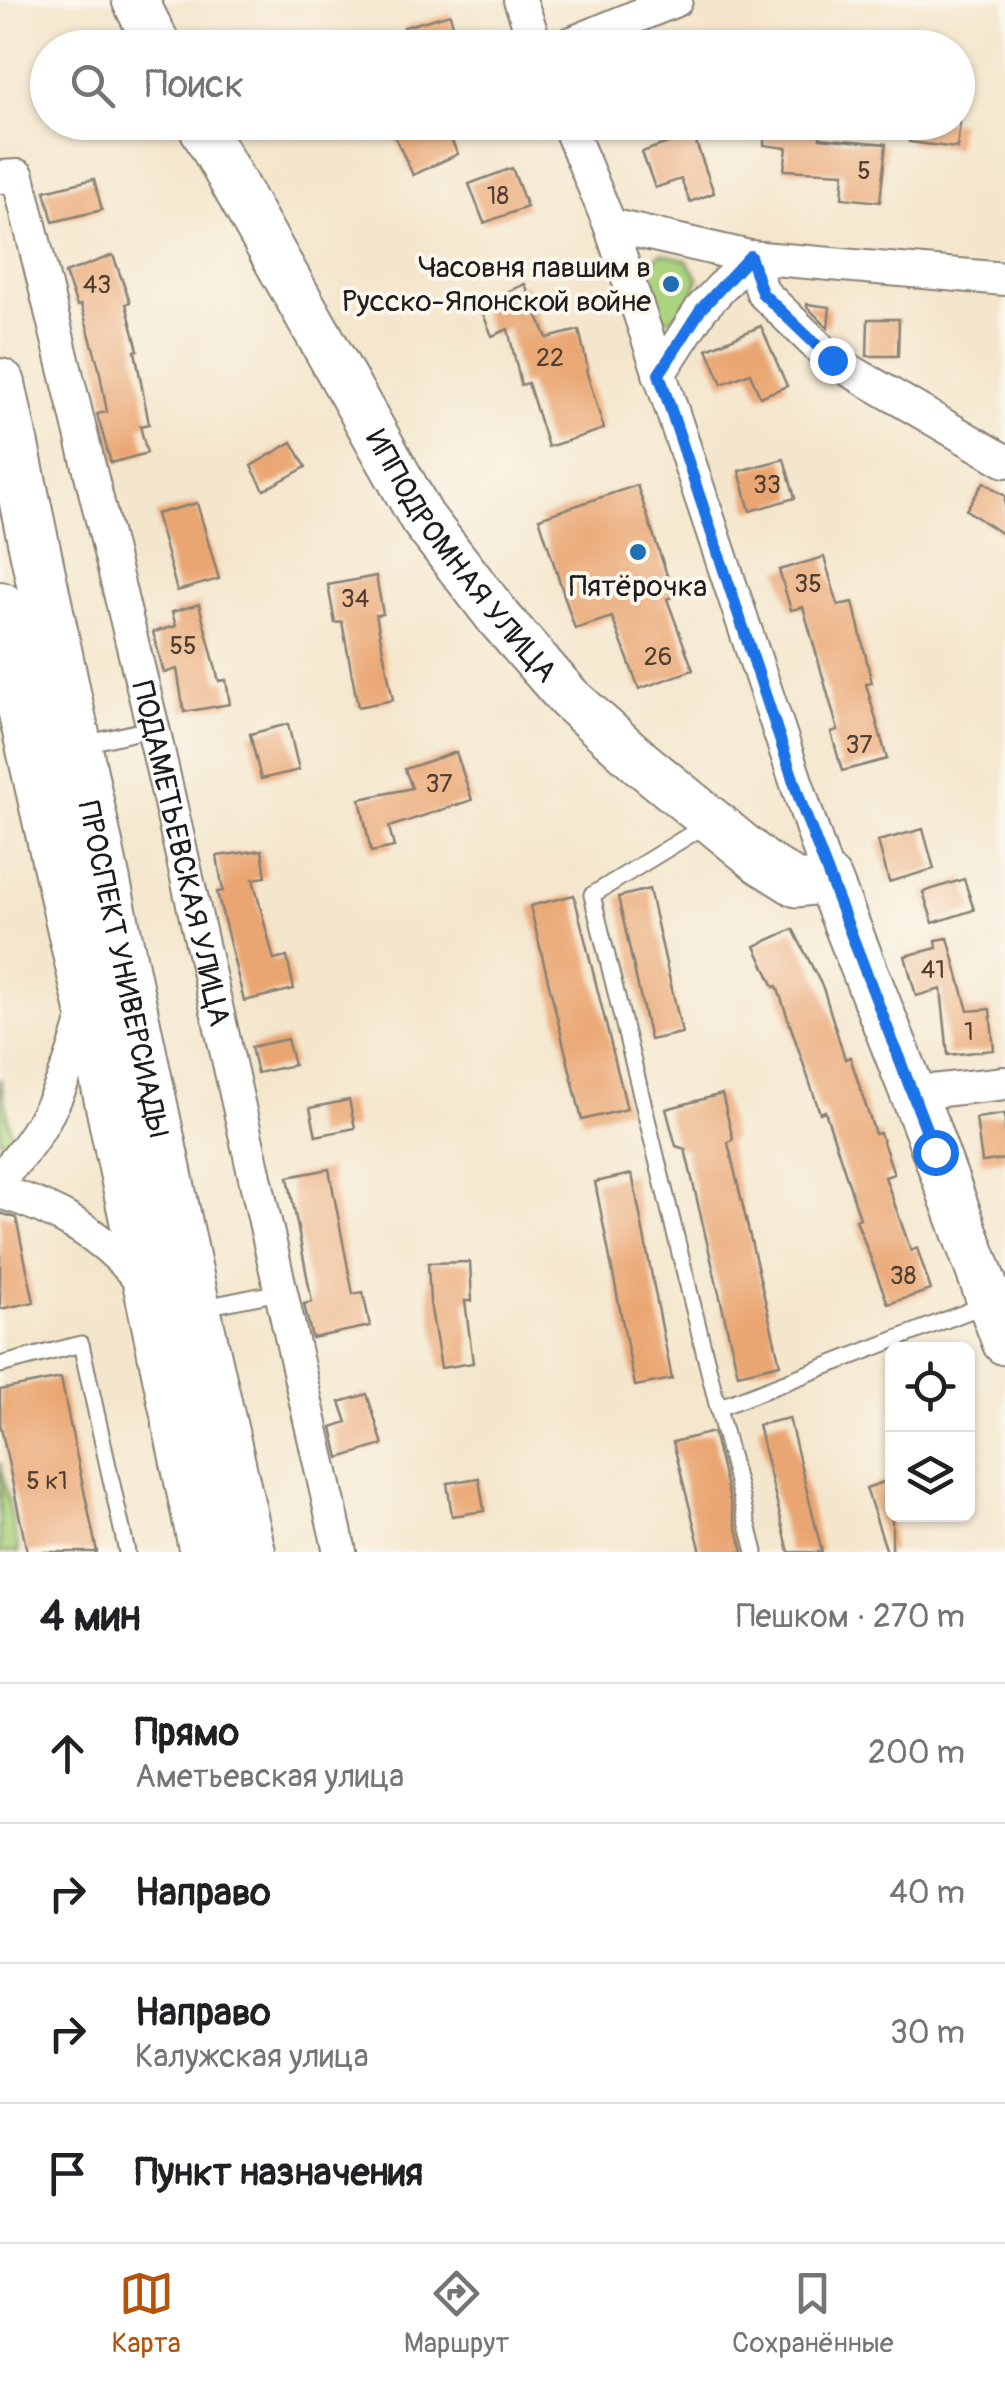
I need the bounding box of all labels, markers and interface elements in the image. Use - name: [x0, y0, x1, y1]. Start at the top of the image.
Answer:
- search box: [30, 30, 975, 140]
- icon: search: [65, 58, 120, 113]
- text: Поиск: [145, 61, 244, 109]
- house number: 5: [857, 156, 871, 187]
- house number: 18: [487, 181, 509, 212]
- place label: Часовня павшим в Русско-Японской войне: [342, 249, 651, 320]
- house number: 43: [83, 270, 111, 301]
- marker: Часовня павшим в Русско-Японской войне: [660, 273, 682, 295]
- route end: [810, 338, 856, 384]
- house number: 22: [536, 343, 564, 374]
- street label: ИППОДРОМНАЯ УЛИЦА: [358, 423, 565, 690]
- house number: 33: [753, 470, 781, 501]
- marker: Пятёрочка: [627, 541, 649, 563]
- place label: Пятёрочка: [569, 568, 707, 605]
- house number: 35: [794, 569, 822, 600]
- house number: 34: [341, 584, 369, 615]
- house number: 55: [169, 631, 197, 662]
- house number: 26: [644, 642, 672, 673]
- street label: ПОДАМЕТЬЕВСКАЯ УЛИЦА: [124, 677, 239, 1030]
- house number: 37: [845, 730, 873, 761]
- house number: 37: [425, 769, 453, 800]
- street label: ПРОСПЕКТ УНИВЕРСИАДЫ: [70, 798, 177, 1141]
- house number: 41: [921, 955, 945, 986]
- house number: 1: [964, 1017, 974, 1048]
- route start: [913, 1130, 959, 1176]
- house number: 38: [890, 1261, 916, 1292]
- map controls: [885, 1342, 975, 1522]
- button: locate: [885, 1342, 975, 1432]
- button: layers: [885, 1432, 975, 1522]
- house number: 5 к1: [26, 1466, 68, 1497]
- text: 4 мин: [40, 1591, 141, 1643]
- text: Пешком · 270 m: [736, 1597, 965, 1637]
- text: Прямо: [135, 1709, 239, 1757]
- icon: ahead: [40, 1726, 95, 1781]
- text: 200 m: [868, 1733, 965, 1773]
- text: Аметьевская улица: [135, 1757, 404, 1797]
- icon: right: [40, 1866, 95, 1921]
- text: Направо: [135, 1869, 271, 1917]
- text: 40 m: [889, 1873, 965, 1913]
- text: Направо: [135, 1989, 271, 2037]
- icon: right: [40, 2006, 95, 2061]
- text: 30 m: [890, 2013, 965, 2053]
- text: Калужская улица: [135, 2037, 369, 2077]
- icon: arrive: [40, 2146, 95, 2201]
- text: Пункт назначения: [135, 2149, 423, 2197]
- tab: Карта: [111, 2266, 181, 2361]
- tab: Маршрут: [404, 2266, 509, 2361]
- tab: Сохранённые: [732, 2266, 894, 2361]

